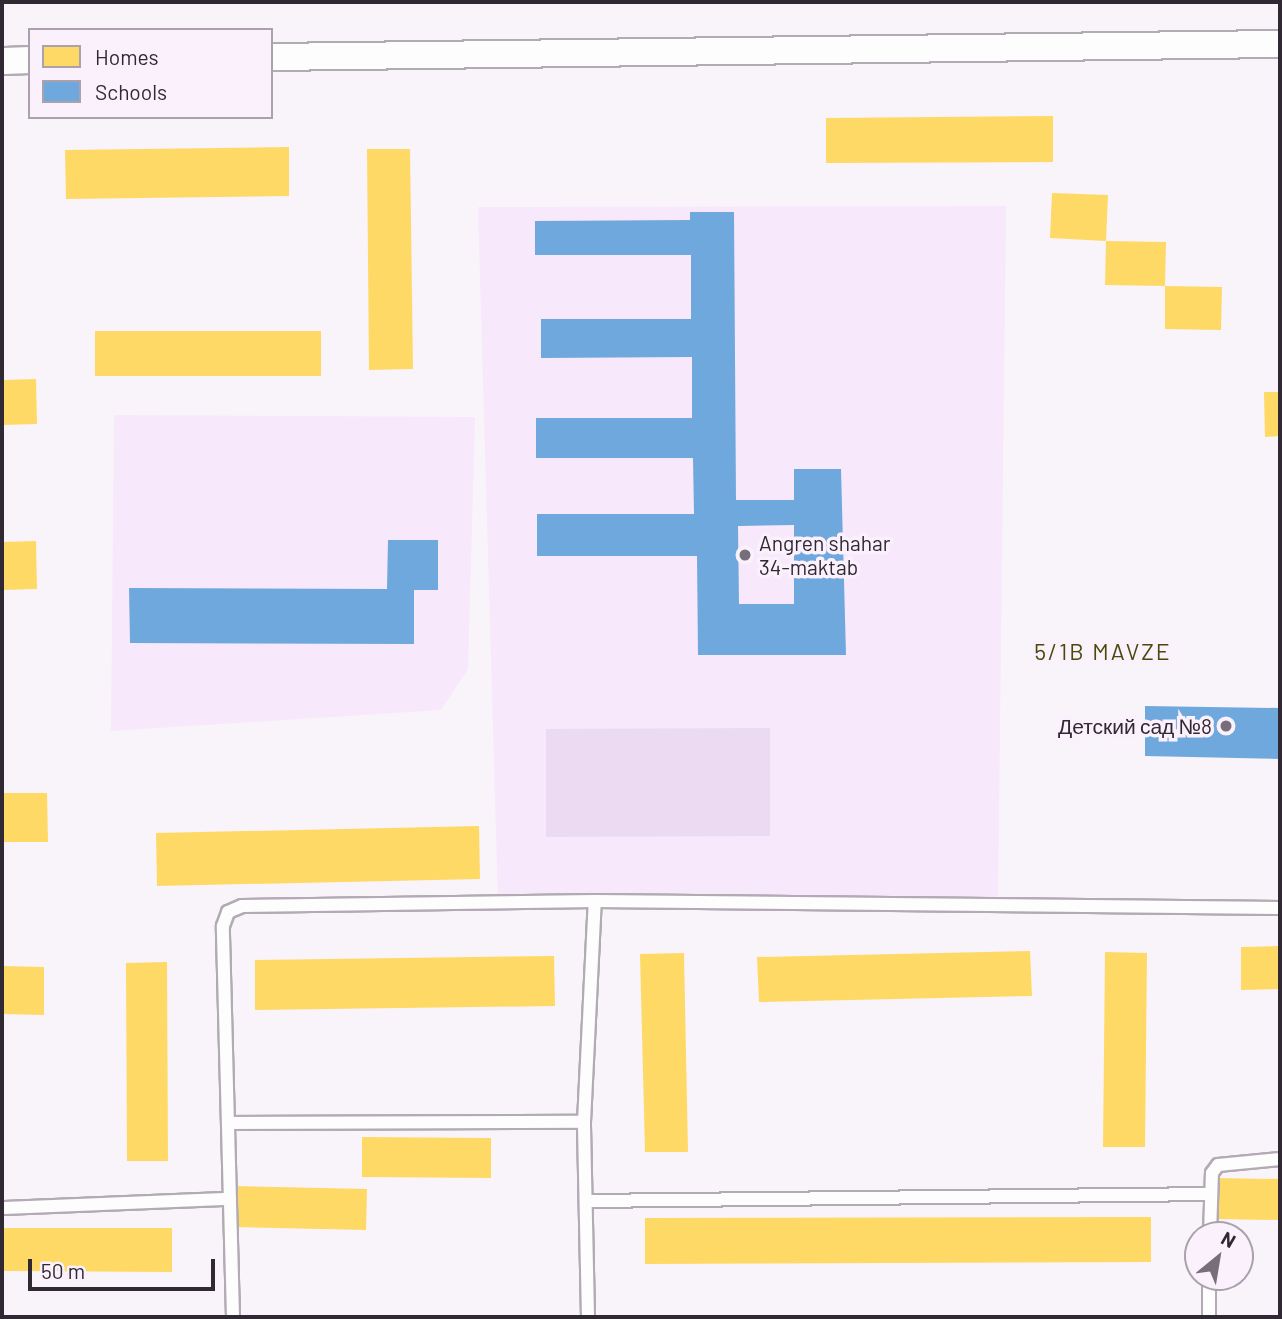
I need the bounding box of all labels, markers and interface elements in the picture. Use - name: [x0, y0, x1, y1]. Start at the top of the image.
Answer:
- legend: [28, 28, 273, 119]
- text: Homes: [95, 44, 159, 69]
- text: Schools: [95, 79, 167, 104]
- place label: Angren shahar 34-maktab: [759, 530, 890, 580]
- marker: Angren shahar 34-maktab: [737, 547, 753, 563]
- district label: 5/1B MAVZE: [1036, 637, 1170, 665]
- place label: Детский сад №8: [1058, 713, 1212, 739]
- marker: Детский сад №8: [1218, 718, 1234, 734]
- north arrow: [1184, 1221, 1254, 1291]
- text: N: [1218, 1226, 1240, 1252]
- scale bar: [32, 1246, 219, 1290]
- text: 50 m: [41, 1258, 85, 1283]

